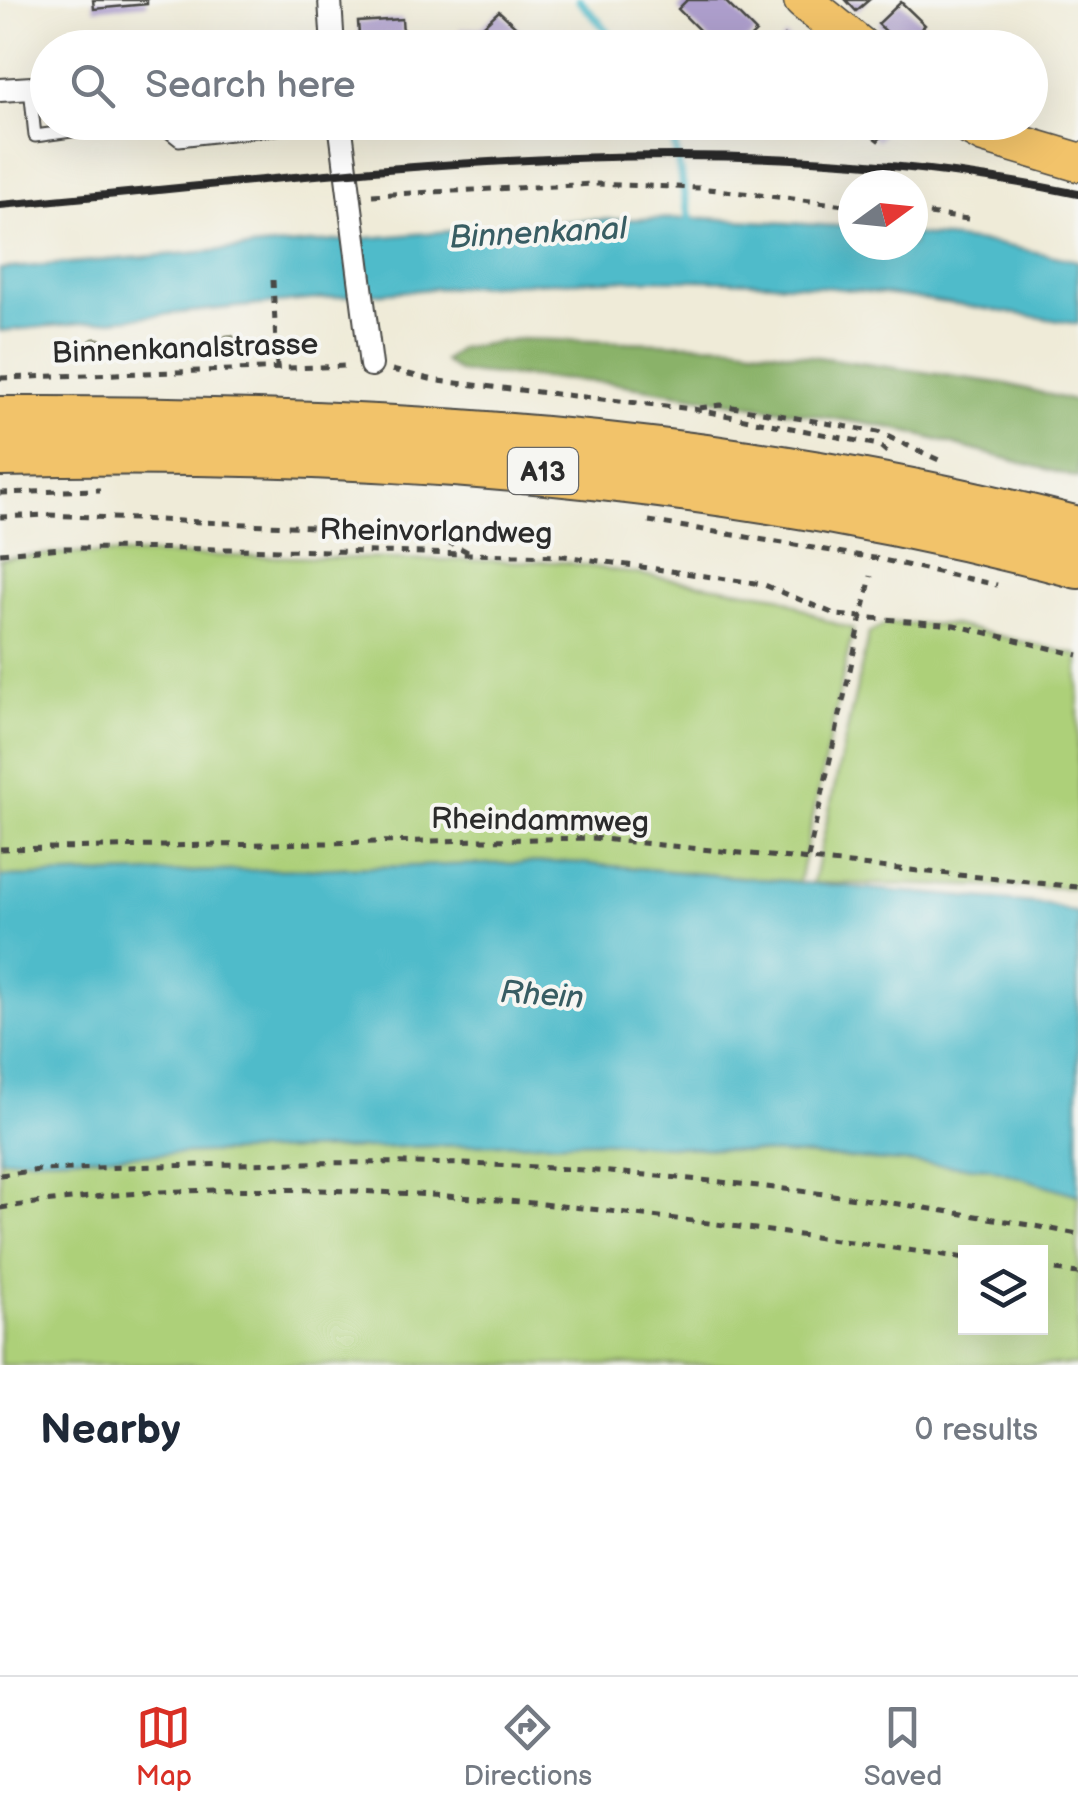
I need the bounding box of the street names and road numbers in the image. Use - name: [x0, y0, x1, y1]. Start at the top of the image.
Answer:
- street label: Binnenkanalstrasse: [51, 326, 319, 372]
- road number: A13: [508, 448, 578, 494]
- street label: Rheinvorlandweg: [319, 512, 553, 552]
- street label: Rheindammweg: [431, 801, 649, 841]

